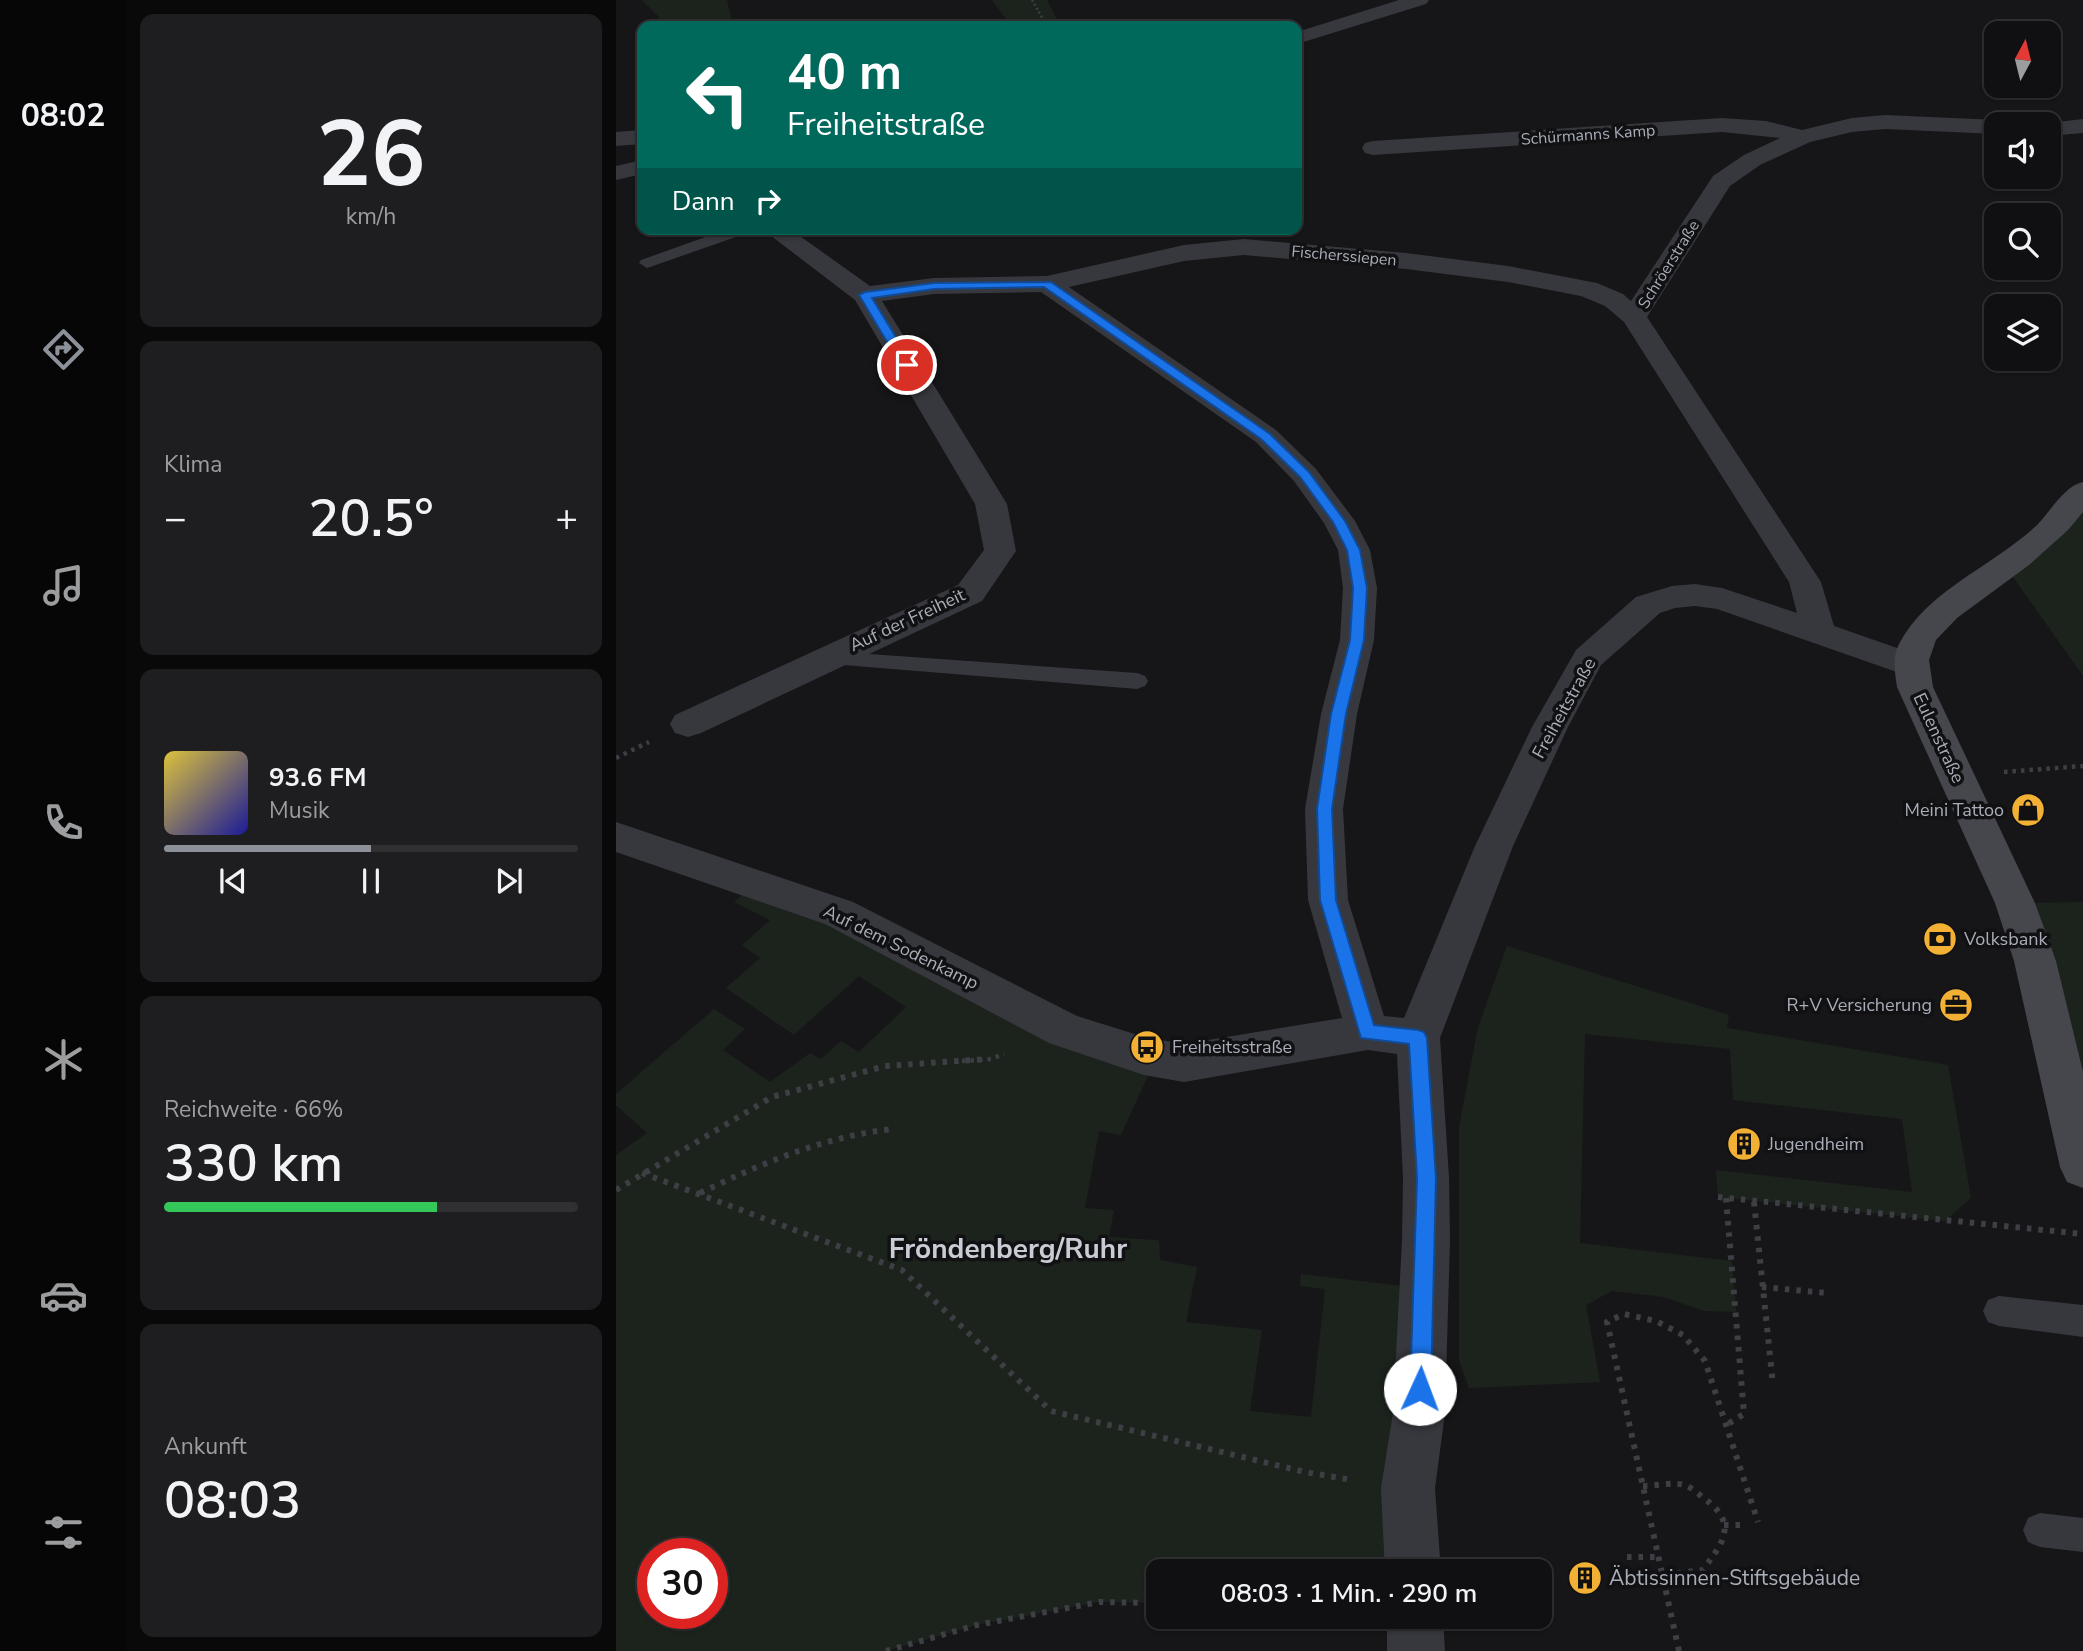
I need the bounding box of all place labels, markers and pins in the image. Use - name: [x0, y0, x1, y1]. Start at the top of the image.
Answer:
- pin: [877, 335, 937, 395]
- shop icon: Meini Tattoo: [2009, 791, 2047, 829]
- place label: Meini Tattoo: [1905, 798, 2004, 822]
- bank icon: Volksbank: [1921, 920, 1959, 958]
- place label: Volksbank: [1963, 927, 2048, 951]
- office icon: R+V Versicherung: [1937, 986, 1975, 1024]
- place label: R+V Versicherung: [1787, 993, 1932, 1017]
- bus stop icon: Freiheitsstraße: [1128, 1028, 1166, 1066]
- place label: Freiheitsstraße: [1172, 1035, 1292, 1059]
- building icon: Jugendheim: [1725, 1125, 1763, 1163]
- place label: Jugendheim: [1767, 1132, 1864, 1156]
- building icon: Äbtissinnen-Stiftsgebäude: [1566, 1559, 1604, 1597]
- place label: Äbtissinnen-Stiftsgebäude: [1609, 1564, 1860, 1592]

